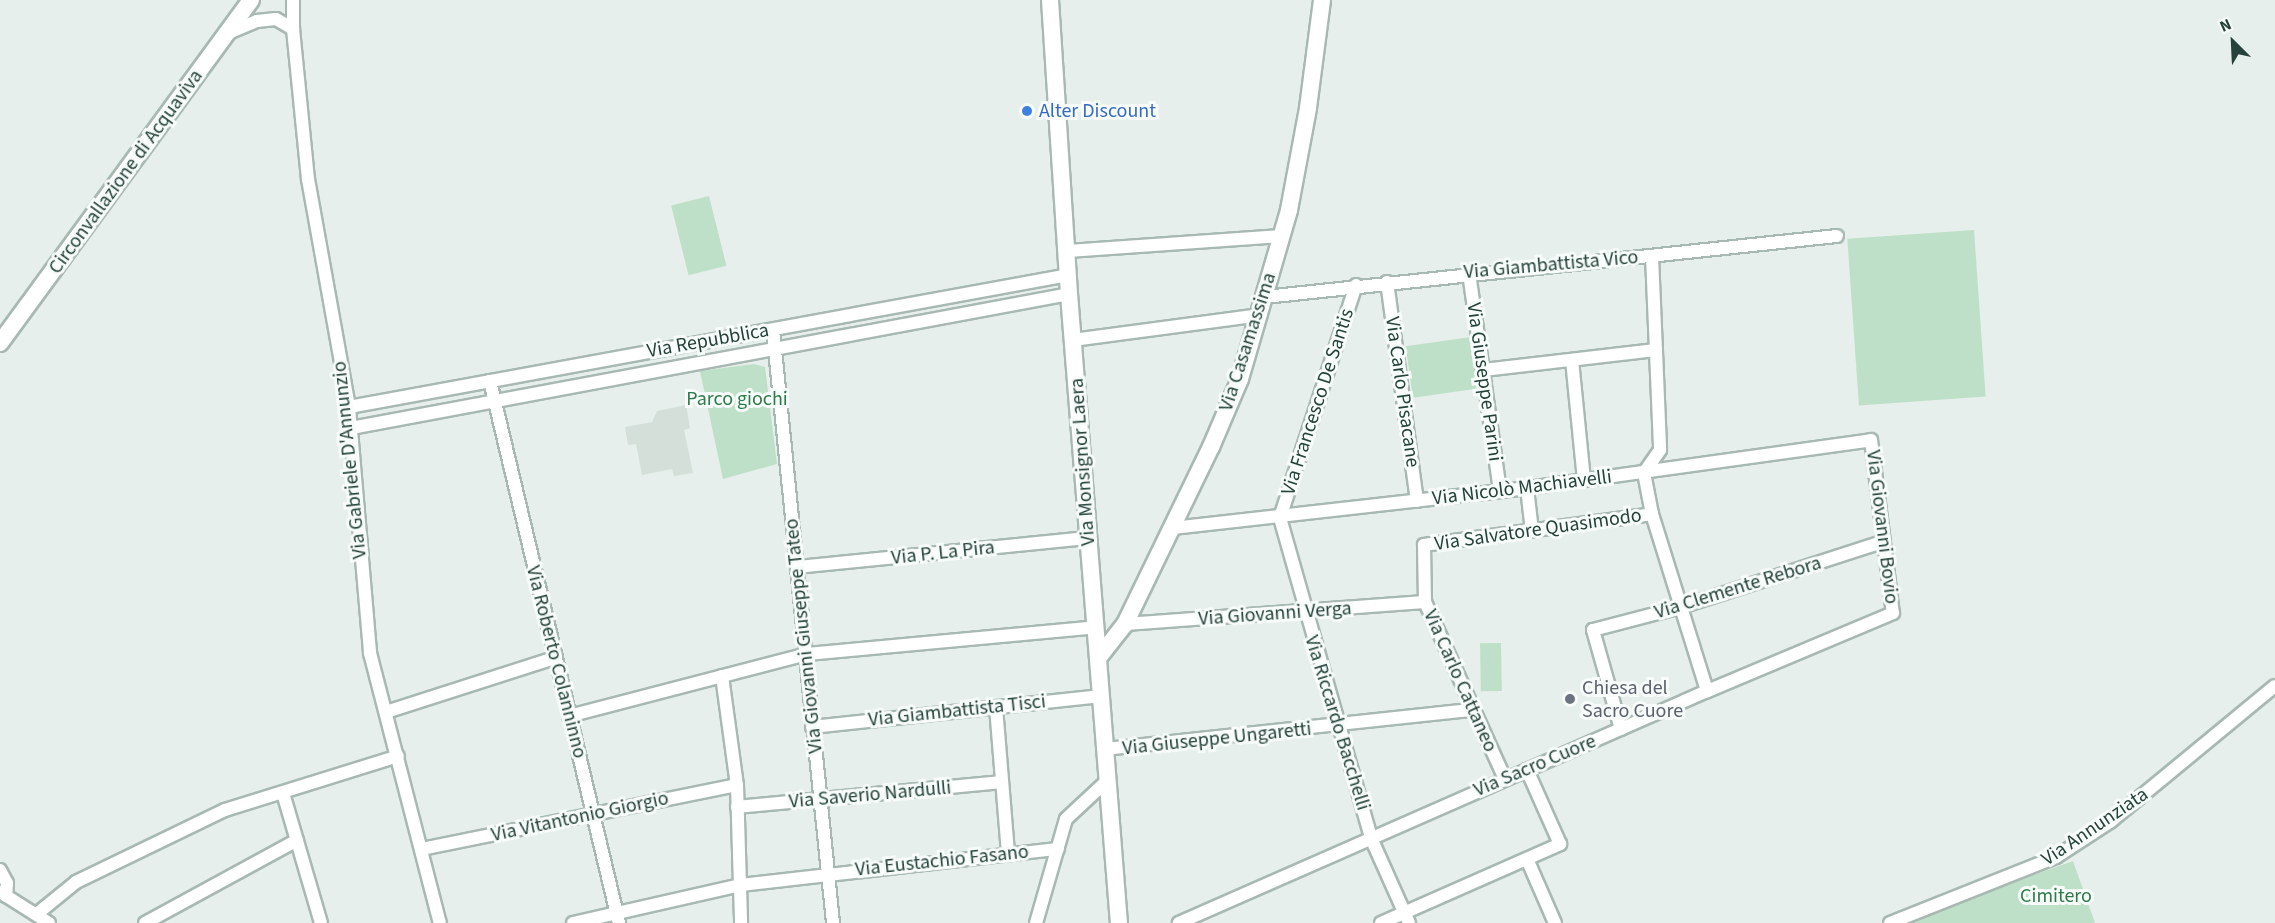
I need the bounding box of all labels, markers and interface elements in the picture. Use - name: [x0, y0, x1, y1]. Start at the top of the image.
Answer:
- north arrow: [2203, 12, 2263, 72]
- text: N: [2216, 13, 2235, 38]
- street label: Circonvallazione di Acquaviva: [44, 65, 208, 279]
- place label: Alter Discount: [1039, 99, 1156, 123]
- marker: Alter Discount: [1020, 104, 1034, 118]
- street label: Via Giambattista Vico: [1463, 245, 1639, 285]
- street label: Via Casamassima: [1214, 270, 1282, 414]
- street label: Via Giuseppe Parini: [1461, 301, 1507, 463]
- street label: Via Francesco De Santis: [1276, 306, 1360, 498]
- street label: Via Carlo Pisacane: [1380, 315, 1424, 469]
- street label: Via Repubblica: [645, 318, 771, 364]
- street label: Via Gabriele D'Annunzio: [328, 360, 372, 560]
- street label: Via Monsignor Laera: [1065, 377, 1101, 547]
- park label: Parco giochi: [686, 387, 788, 411]
- street label: Via Giovanni Bovio: [1861, 449, 1903, 605]
- street label: Via Nicolò Machiavelli: [1431, 465, 1613, 511]
- street label: Via Salvatore Quasimodo: [1433, 504, 1643, 556]
- street label: Via Giovanni Giuseppe Tateo: [780, 517, 828, 755]
- street label: Via P. La Pira: [890, 536, 996, 570]
- street label: Via Clemente Rebora: [1652, 551, 1824, 625]
- street label: Via Roberto Colanninno: [520, 563, 592, 761]
- street label: Via Giovanni Verga: [1198, 597, 1352, 631]
- street label: Via Carlo Cattaneo: [1418, 606, 1502, 756]
- street label: Via Riccardo Bacchelli: [1299, 633, 1375, 813]
- place label: Chiesa del Sacro Cuore: [1582, 676, 1683, 723]
- street label: Via Giambattista Tisci: [867, 690, 1047, 732]
- marker: Chiesa del Sacro Cuore: [1563, 692, 1577, 706]
- street label: Via Giuseppe Ungaretti: [1121, 717, 1313, 761]
- street label: Via Sacro Cuore: [1470, 729, 1600, 803]
- street label: Via Saverio Nardulli: [788, 776, 952, 814]
- street label: Via Annunziata: [2037, 783, 2153, 871]
- street label: Via Vitantonio Giorgio: [489, 786, 671, 848]
- street label: Via Eustachio Fasano: [854, 840, 1030, 882]
- park label: Cimitero: [2020, 884, 2092, 908]

